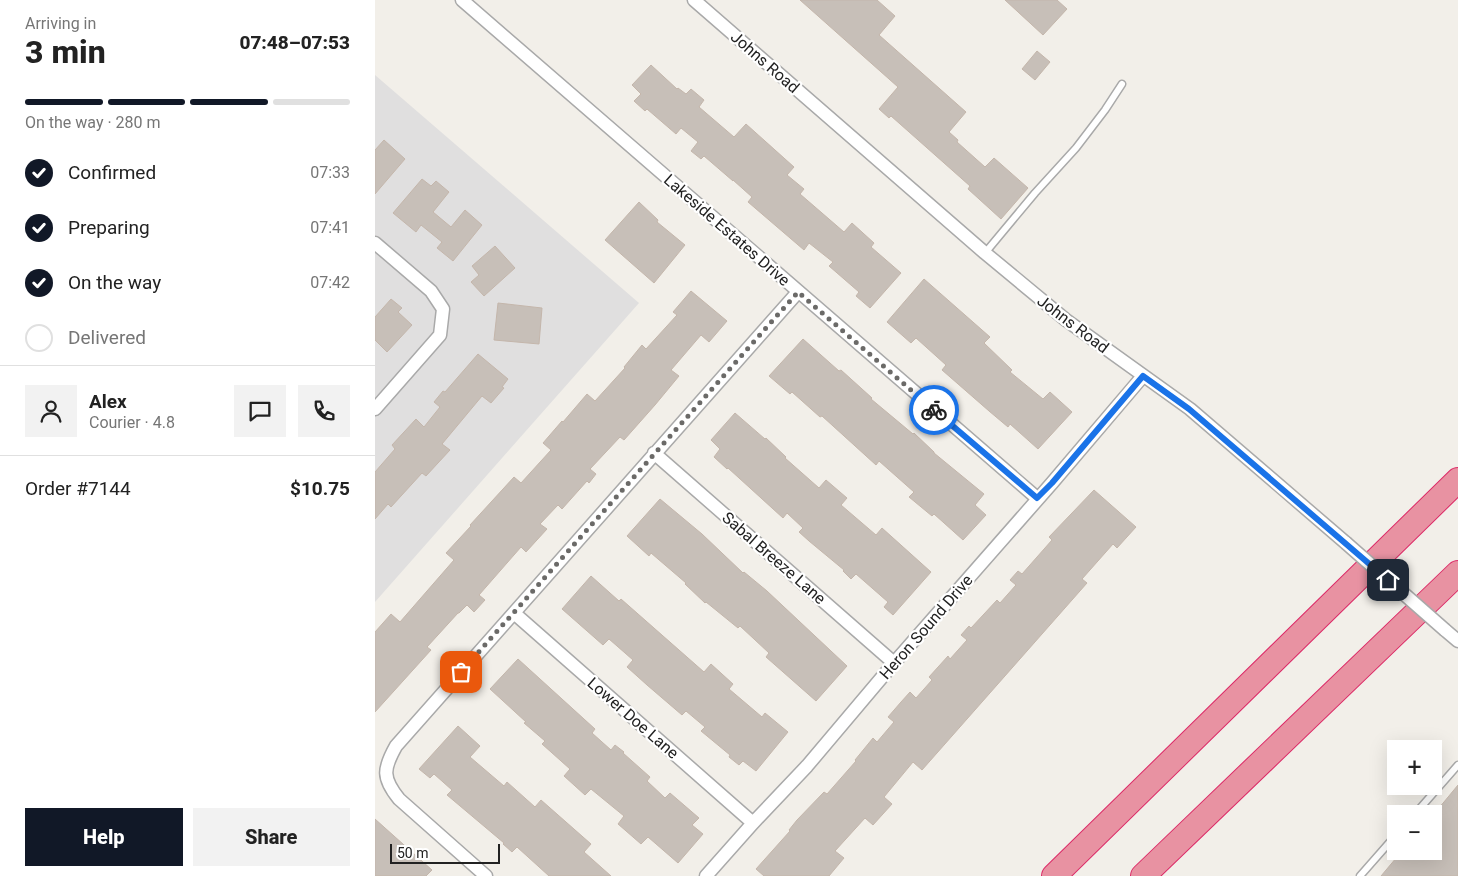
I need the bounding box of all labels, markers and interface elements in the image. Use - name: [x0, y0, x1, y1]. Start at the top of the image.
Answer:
- text: Arriving in: [25, 14, 96, 33]
- street label: Johns Road: [727, 27, 803, 97]
- text: 07:48–07:53: [239, 31, 350, 54]
- text: 3 min: [25, 33, 106, 71]
- text: On the way · 280 m: [25, 113, 161, 132]
- icon: check: [25, 159, 53, 187]
- text: Confirmed: [68, 161, 156, 184]
- text: 07:33: [310, 163, 350, 182]
- street label: Lakeside Estates Drive: [660, 170, 794, 290]
- icon: check: [25, 214, 53, 242]
- text: Preparing: [68, 216, 150, 239]
- text: 07:41: [310, 218, 350, 237]
- icon: check: [25, 269, 53, 297]
- text: On the way: [68, 271, 161, 294]
- text: 07:42: [310, 273, 350, 292]
- street label: Johns Road: [1034, 291, 1112, 357]
- text: Delivered: [68, 326, 146, 349]
- button: person: [25, 385, 77, 437]
- button: chat: [234, 385, 286, 437]
- button: phone: [298, 385, 350, 437]
- courier: [909, 385, 959, 435]
- text: Alex: [89, 390, 127, 413]
- icon: bike: [920, 396, 948, 424]
- text: Courier · 4.8: [89, 413, 175, 432]
- text: Order #7144: [25, 477, 131, 500]
- text: $10.75: [290, 477, 350, 500]
- street label: Sabal Breeze Lane: [718, 508, 830, 608]
- pin: [1367, 559, 1409, 601]
- icon: home: [1374, 566, 1402, 594]
- street label: Heron Sound Drive: [875, 571, 977, 683]
- pin: [440, 651, 482, 693]
- icon: bag: [447, 658, 475, 686]
- street label: Lower Doe Lane: [584, 673, 682, 763]
- map controls: [1387, 740, 1442, 860]
- button: +: [1387, 740, 1442, 795]
- button: −: [1387, 805, 1442, 860]
- button: Help: [25, 808, 183, 866]
- button: Share: [193, 808, 350, 866]
- scale bar: [390, 841, 500, 864]
- text: 50 m: [397, 845, 429, 861]

